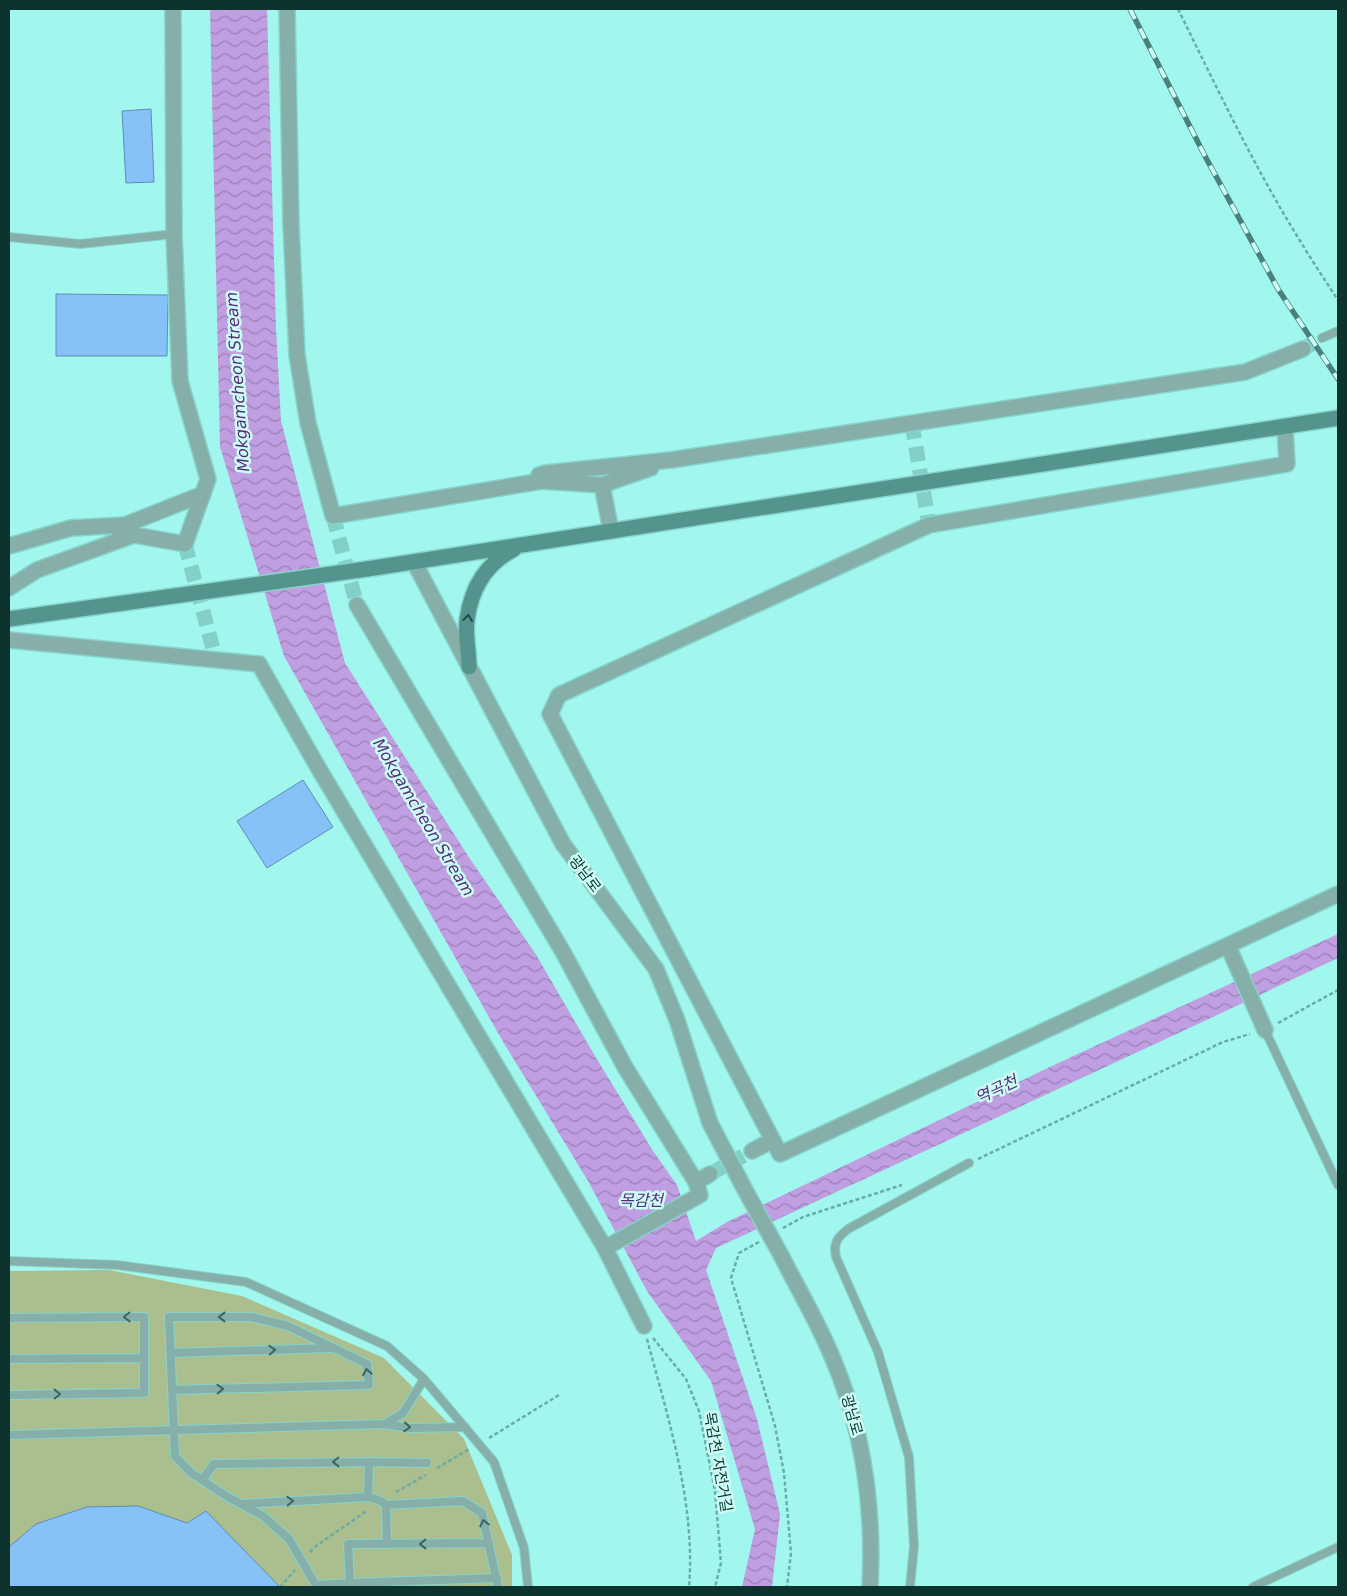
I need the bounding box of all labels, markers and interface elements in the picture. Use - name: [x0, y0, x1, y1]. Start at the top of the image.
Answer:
- water label: Mokgamcheon Stream: [222, 291, 253, 473]
- one-way arrow: [462, 614, 473, 622]
- water label: Mokgamcheon Stream: [369, 735, 478, 899]
- street label: 광남로: [565, 852, 605, 896]
- water label: 역곡천: [972, 1071, 1022, 1107]
- water label: 목감천: [619, 1191, 665, 1210]
- one-way arrow: [122, 1312, 130, 1322]
- one-way arrow: [217, 1312, 225, 1322]
- one-way arrow: [268, 1345, 276, 1355]
- one-way arrow: [363, 1367, 373, 1376]
- one-way arrow: [217, 1384, 225, 1394]
- one-way arrow: [54, 1389, 62, 1399]
- street label: 광남로: [838, 1393, 866, 1437]
- street label: 목감천 자전거길: [700, 1411, 736, 1513]
- one-way arrow: [404, 1421, 412, 1432]
- one-way arrow: [332, 1457, 340, 1467]
- one-way arrow: [286, 1496, 294, 1507]
- one-way arrow: [479, 1518, 490, 1527]
- one-way arrow: [419, 1539, 426, 1549]

